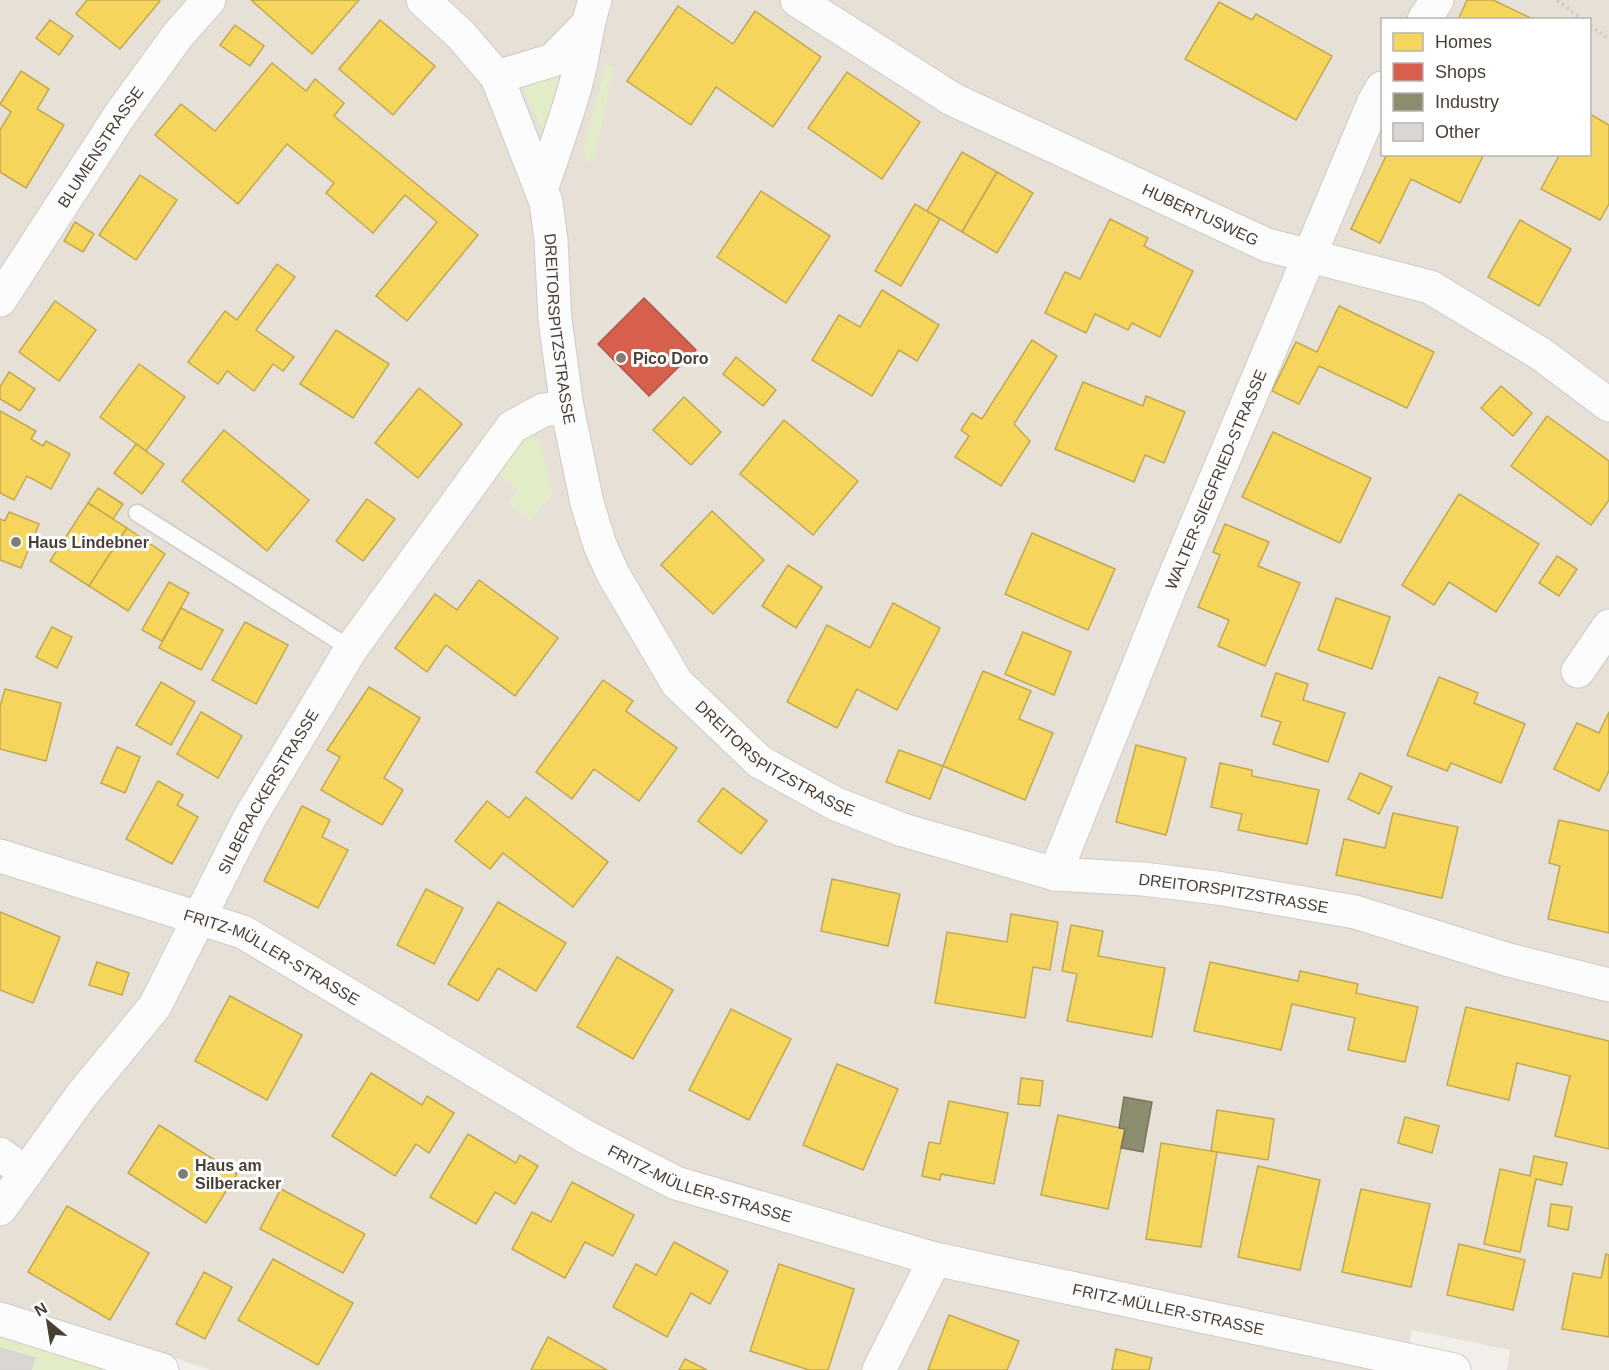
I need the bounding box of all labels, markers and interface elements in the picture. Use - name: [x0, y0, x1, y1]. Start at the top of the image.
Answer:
- legend: [1381, 18, 1591, 156]
- text: Homes: [1435, 32, 1492, 52]
- text: Shops: [1435, 62, 1486, 82]
- street label: BLUMENSTRASSE: [54, 83, 147, 211]
- text: Industry: [1435, 92, 1499, 112]
- text: Other: [1435, 122, 1480, 142]
- street label: HUBERTUSWEG: [1140, 181, 1261, 249]
- street label: DREITORSPITZSTRASSE: [541, 233, 578, 426]
- place label: Pico Doro: [633, 350, 709, 367]
- marker: Pico Doro: [614, 351, 628, 365]
- street label: WALTER-SIEGFRIED-STRASSE: [1162, 367, 1270, 592]
- place label: Haus Lindebner: [28, 534, 149, 551]
- marker: Haus Lindebner: [9, 535, 23, 549]
- street label: DREITORSPITZSTRASSE: [692, 697, 857, 820]
- street label: SILBERACKERSTRASSE: [215, 706, 322, 877]
- street label: DREITORSPITZSTRASSE: [1138, 871, 1330, 916]
- street label: FRITZ-MÜLLER-STRASSE: [182, 906, 362, 1009]
- street label: FRITZ-MÜLLER-STRASSE: [605, 1142, 794, 1226]
- place label: Haus am Silberacker: [195, 1157, 281, 1192]
- marker: Haus am Silberacker: [176, 1167, 190, 1181]
- street label: FRITZ-MÜLLER-STRASSE: [1071, 1281, 1266, 1338]
- north arrow: [18, 1292, 78, 1352]
- text: N: [31, 1299, 50, 1320]

